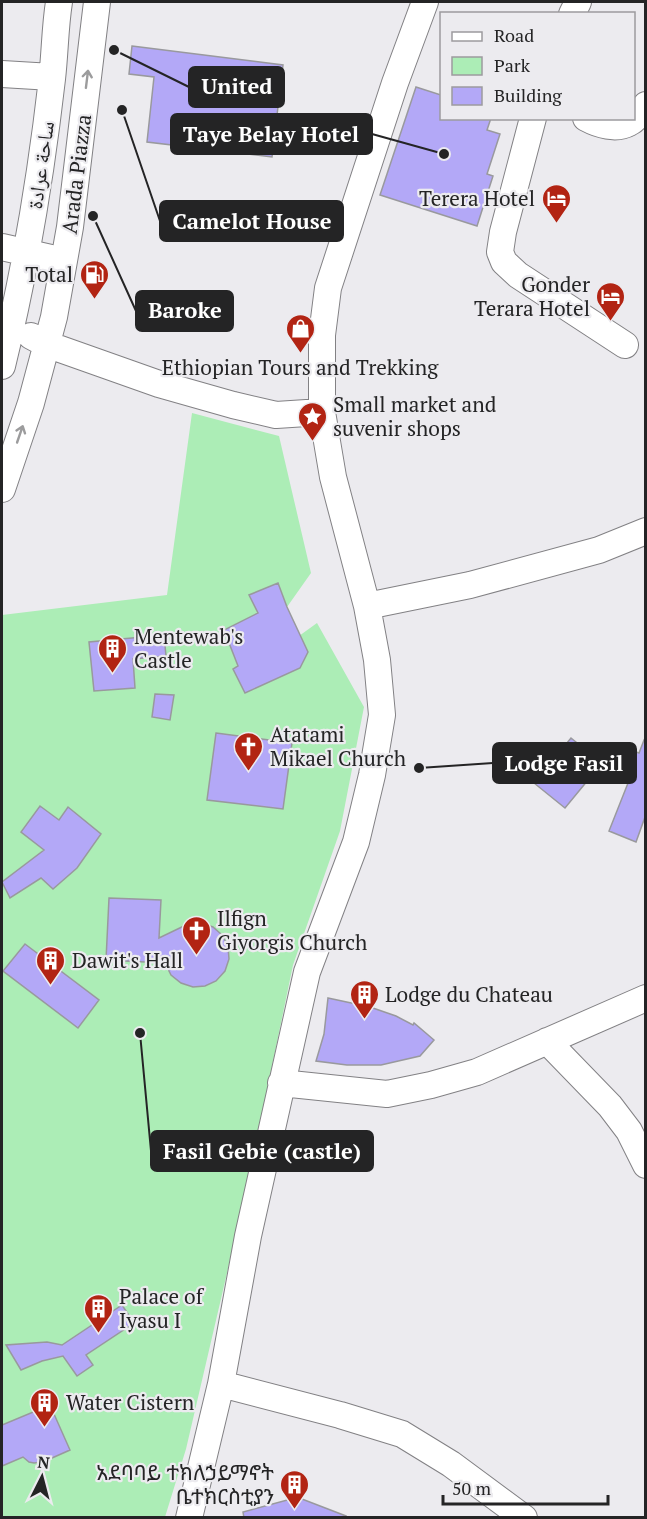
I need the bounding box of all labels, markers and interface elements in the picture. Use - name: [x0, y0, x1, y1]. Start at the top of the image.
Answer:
- legend: [440, 12, 635, 120]
- text: Road: [494, 23, 534, 47]
- text: Park: [494, 53, 531, 77]
- callout: United: [189, 67, 284, 107]
- one-way arrow: [82, 70, 93, 90]
- text: United: [202, 71, 272, 100]
- text: Building: [494, 83, 562, 107]
- street label: Arada Piazza: [55, 112, 97, 235]
- callout: Taye Belay Hotel: [171, 114, 372, 154]
- street label: ساحة عرادة: [20, 119, 60, 211]
- text: Taye Belay Hotel: [183, 119, 359, 148]
- hotel icon: Terera Hotel: [540, 182, 572, 224]
- place label: Terera Hotel: [419, 184, 535, 212]
- callout: Camelot House: [160, 201, 343, 241]
- text: Camelot House: [172, 206, 332, 235]
- fuel station icon: Total: [78, 258, 110, 300]
- place label: Total: [25, 260, 73, 288]
- place label: Gonder Terara Hotel: [474, 270, 590, 322]
- hotel icon: Gonder Terara Hotel: [595, 280, 627, 322]
- callout: Baroke: [136, 291, 233, 331]
- text: Baroke: [148, 295, 222, 324]
- shop icon: Ethiopian Tours and Trekking: [284, 312, 316, 354]
- place label: Ethiopian Tours and Trekking: [162, 353, 439, 381]
- place label: Small market and suvenir shops: [333, 390, 497, 442]
- place icon: Small market and suvenir shops: [296, 400, 328, 442]
- one-way arrow: [16, 425, 27, 444]
- place label: Mentewab's Castle: [134, 622, 243, 674]
- building icon: Mentewab's Castle: [97, 632, 129, 674]
- place label: Atatami Mikael Church: [270, 720, 406, 772]
- church icon: Atatami Mikael Church: [233, 730, 265, 772]
- callout: Lodge Fasil: [493, 743, 636, 783]
- text: Lodge Fasil: [505, 748, 623, 777]
- place label: Ilfign Giyorgis Church: [217, 904, 367, 956]
- church icon: Ilfign Giyorgis Church: [180, 914, 212, 956]
- building icon: Dawit's Hall: [35, 944, 67, 986]
- place label: Dawit's Hall: [72, 946, 183, 974]
- building icon: Lodge du Chateau: [348, 978, 380, 1020]
- place label: Lodge du Chateau: [385, 980, 553, 1008]
- callout: Fasil Gebie (castle): [151, 1131, 373, 1171]
- text: Fasil Gebie (castle): [163, 1136, 361, 1165]
- place label: Palace of Iyasu I: [119, 1282, 205, 1334]
- building icon: Palace of Iyasu I: [82, 1292, 114, 1334]
- building icon: Water Cistern: [29, 1386, 61, 1428]
- place label: Water Cistern: [66, 1388, 195, 1416]
- north arrow: [12, 1447, 72, 1507]
- text: N: [36, 1451, 51, 1474]
- place label: አደባባይ ተክለኃይማኖት ቤተክርስቲያን: [96, 1458, 274, 1510]
- building icon: አደባባይ ተክለኃይማኖት ቤተክርስቲያን: [279, 1468, 311, 1510]
- scale bar: [443, 1468, 608, 1506]
- text: 50 m: [452, 1476, 492, 1500]

